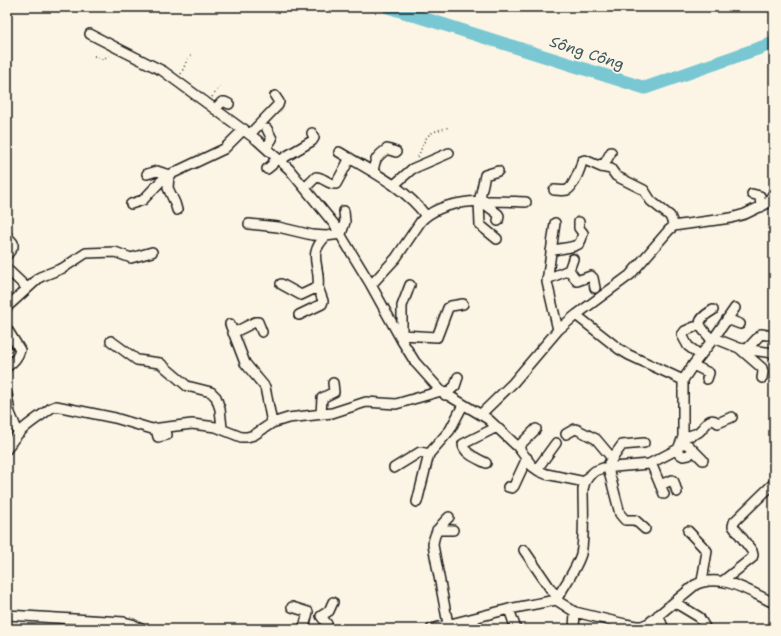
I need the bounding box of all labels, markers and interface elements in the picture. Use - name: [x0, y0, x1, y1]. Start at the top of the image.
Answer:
- water label: Sông Công: [547, 32, 627, 74]

